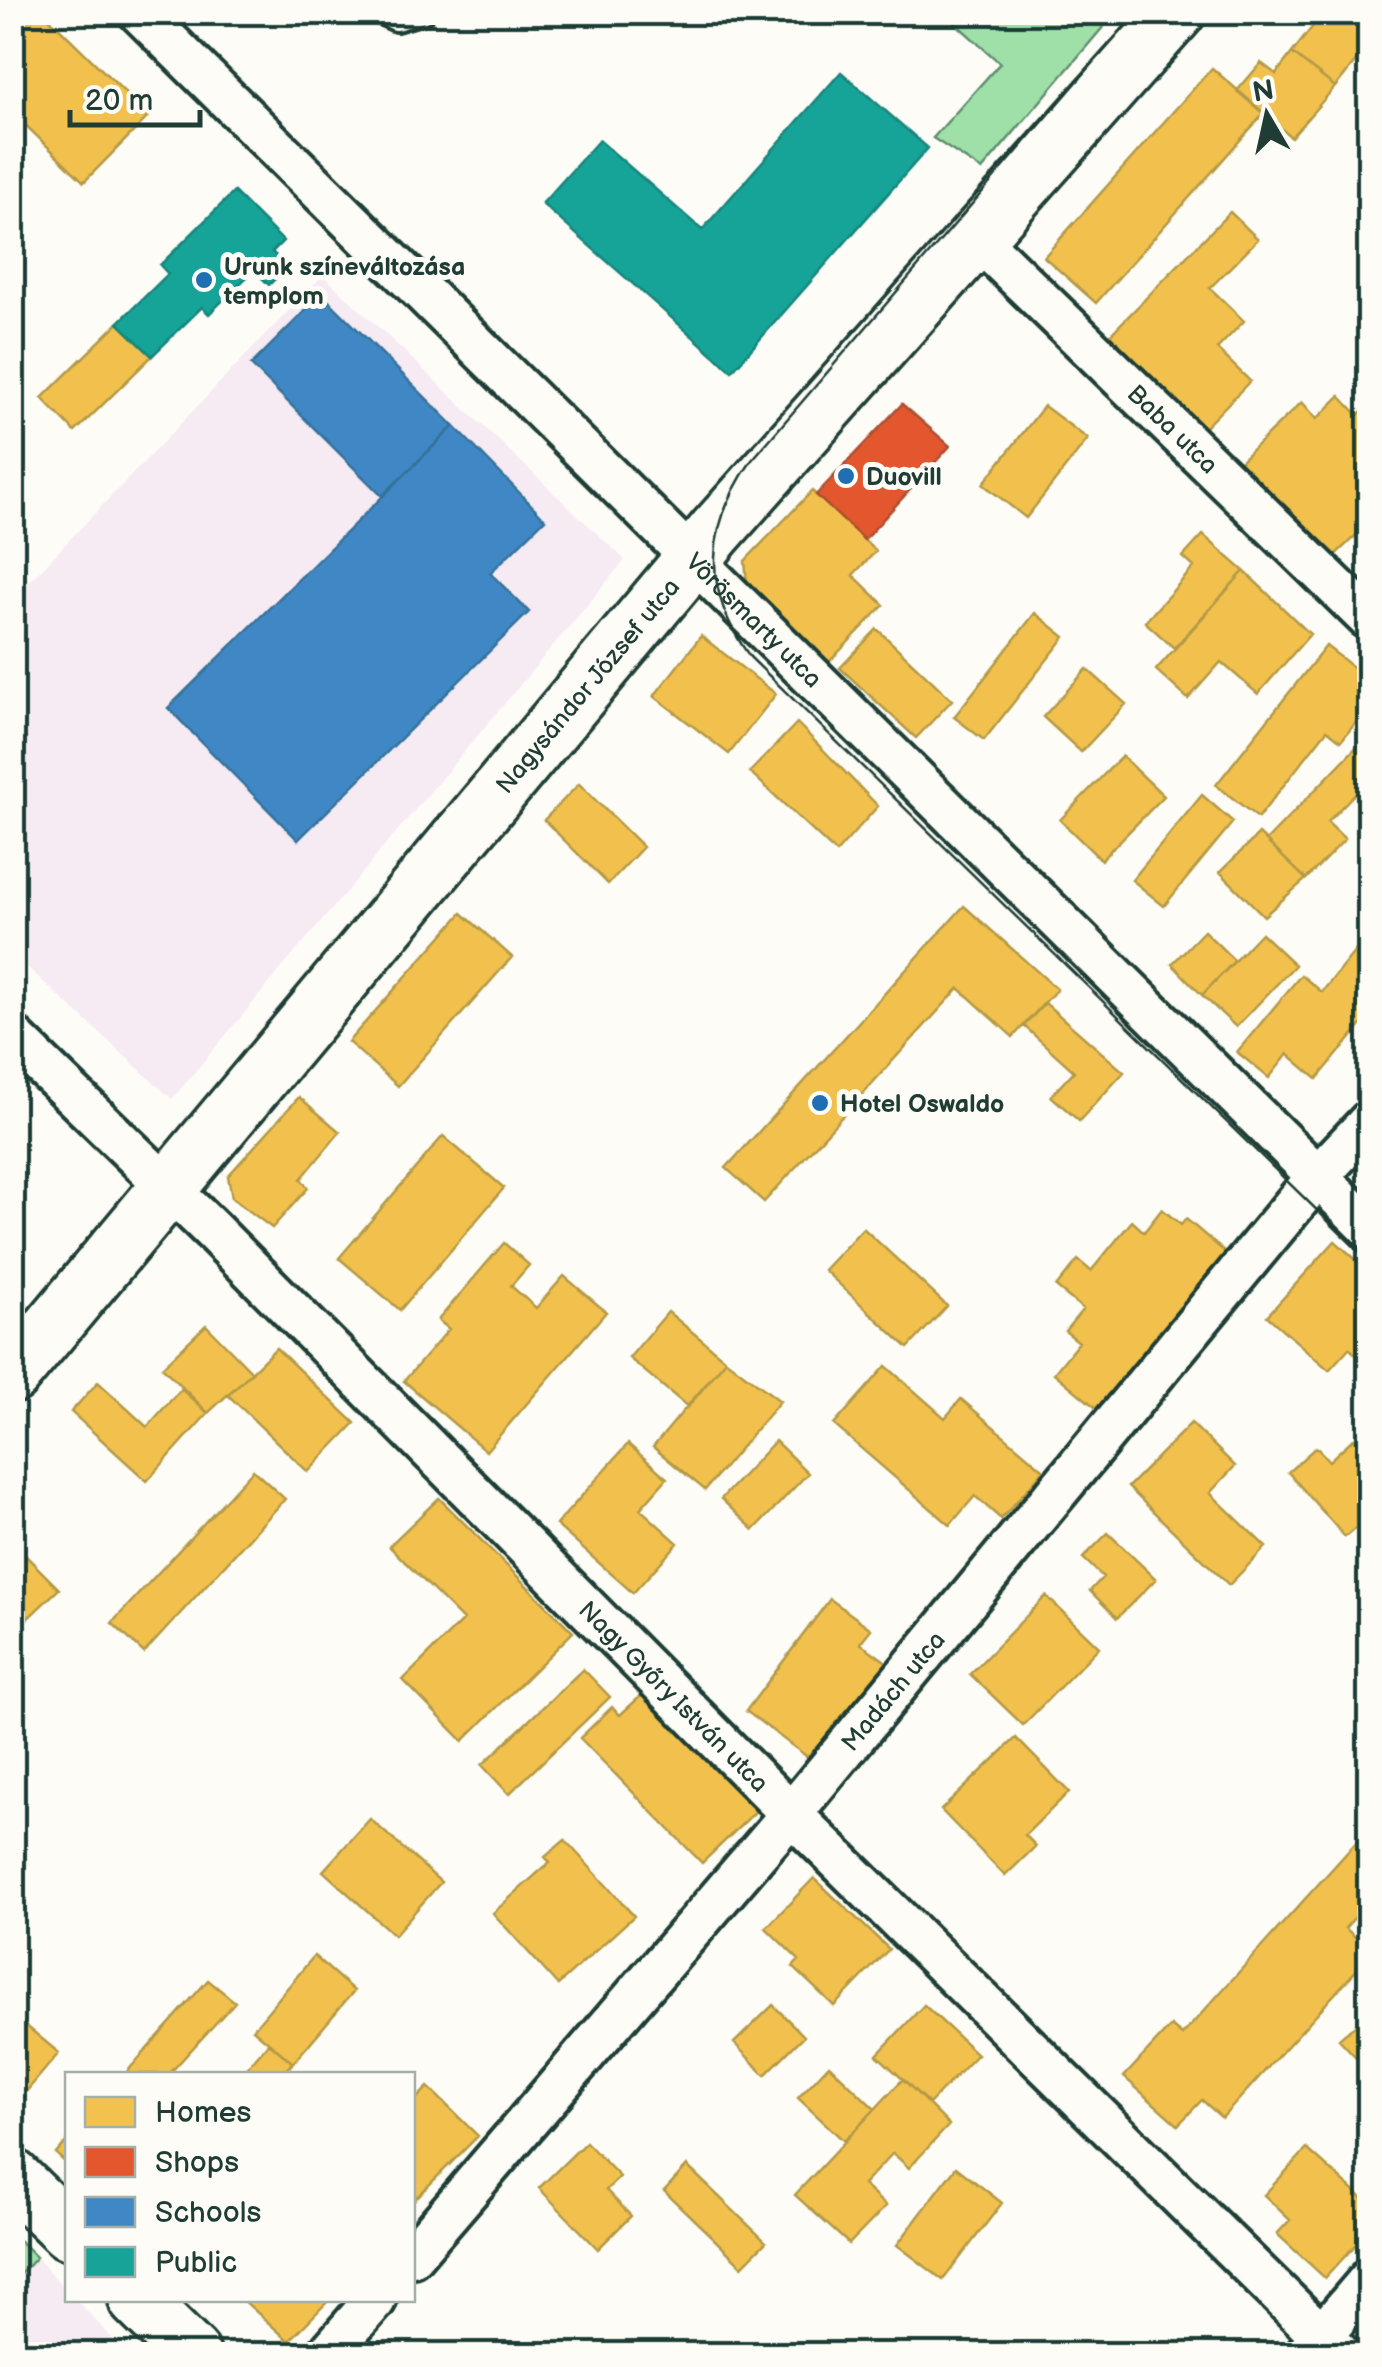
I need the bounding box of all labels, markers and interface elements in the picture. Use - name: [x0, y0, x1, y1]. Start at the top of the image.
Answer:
- scale bar: [70, 65, 200, 127]
- north arrow: [1217, 65, 1317, 165]
- text: N: [1250, 74, 1276, 110]
- text: 20 m: [85, 83, 153, 119]
- place label: Urunk színeváltozása templom: [223, 252, 465, 312]
- marker: Urunk színeváltozása templom: [193, 269, 215, 291]
- street label: Baba utca: [1120, 379, 1224, 481]
- place label: Duovill: [866, 462, 942, 493]
- marker: Duovill: [835, 465, 857, 487]
- street label: Vörösmarty utca: [679, 547, 828, 695]
- street label: Nagysándor József utca: [490, 572, 687, 800]
- place label: Hotel Oswaldo: [840, 1089, 1004, 1120]
- marker: Hotel Oswaldo: [809, 1092, 831, 1114]
- street label: Nagy Győry István utca: [572, 1595, 774, 1799]
- street label: Madách utca: [835, 1625, 952, 1758]
- legend: [65, 2072, 415, 2302]
- text: Homes: [155, 2095, 252, 2131]
- text: Shops: [155, 2145, 239, 2181]
- text: Schools: [155, 2195, 261, 2231]
- text: Public: [155, 2245, 237, 2281]

